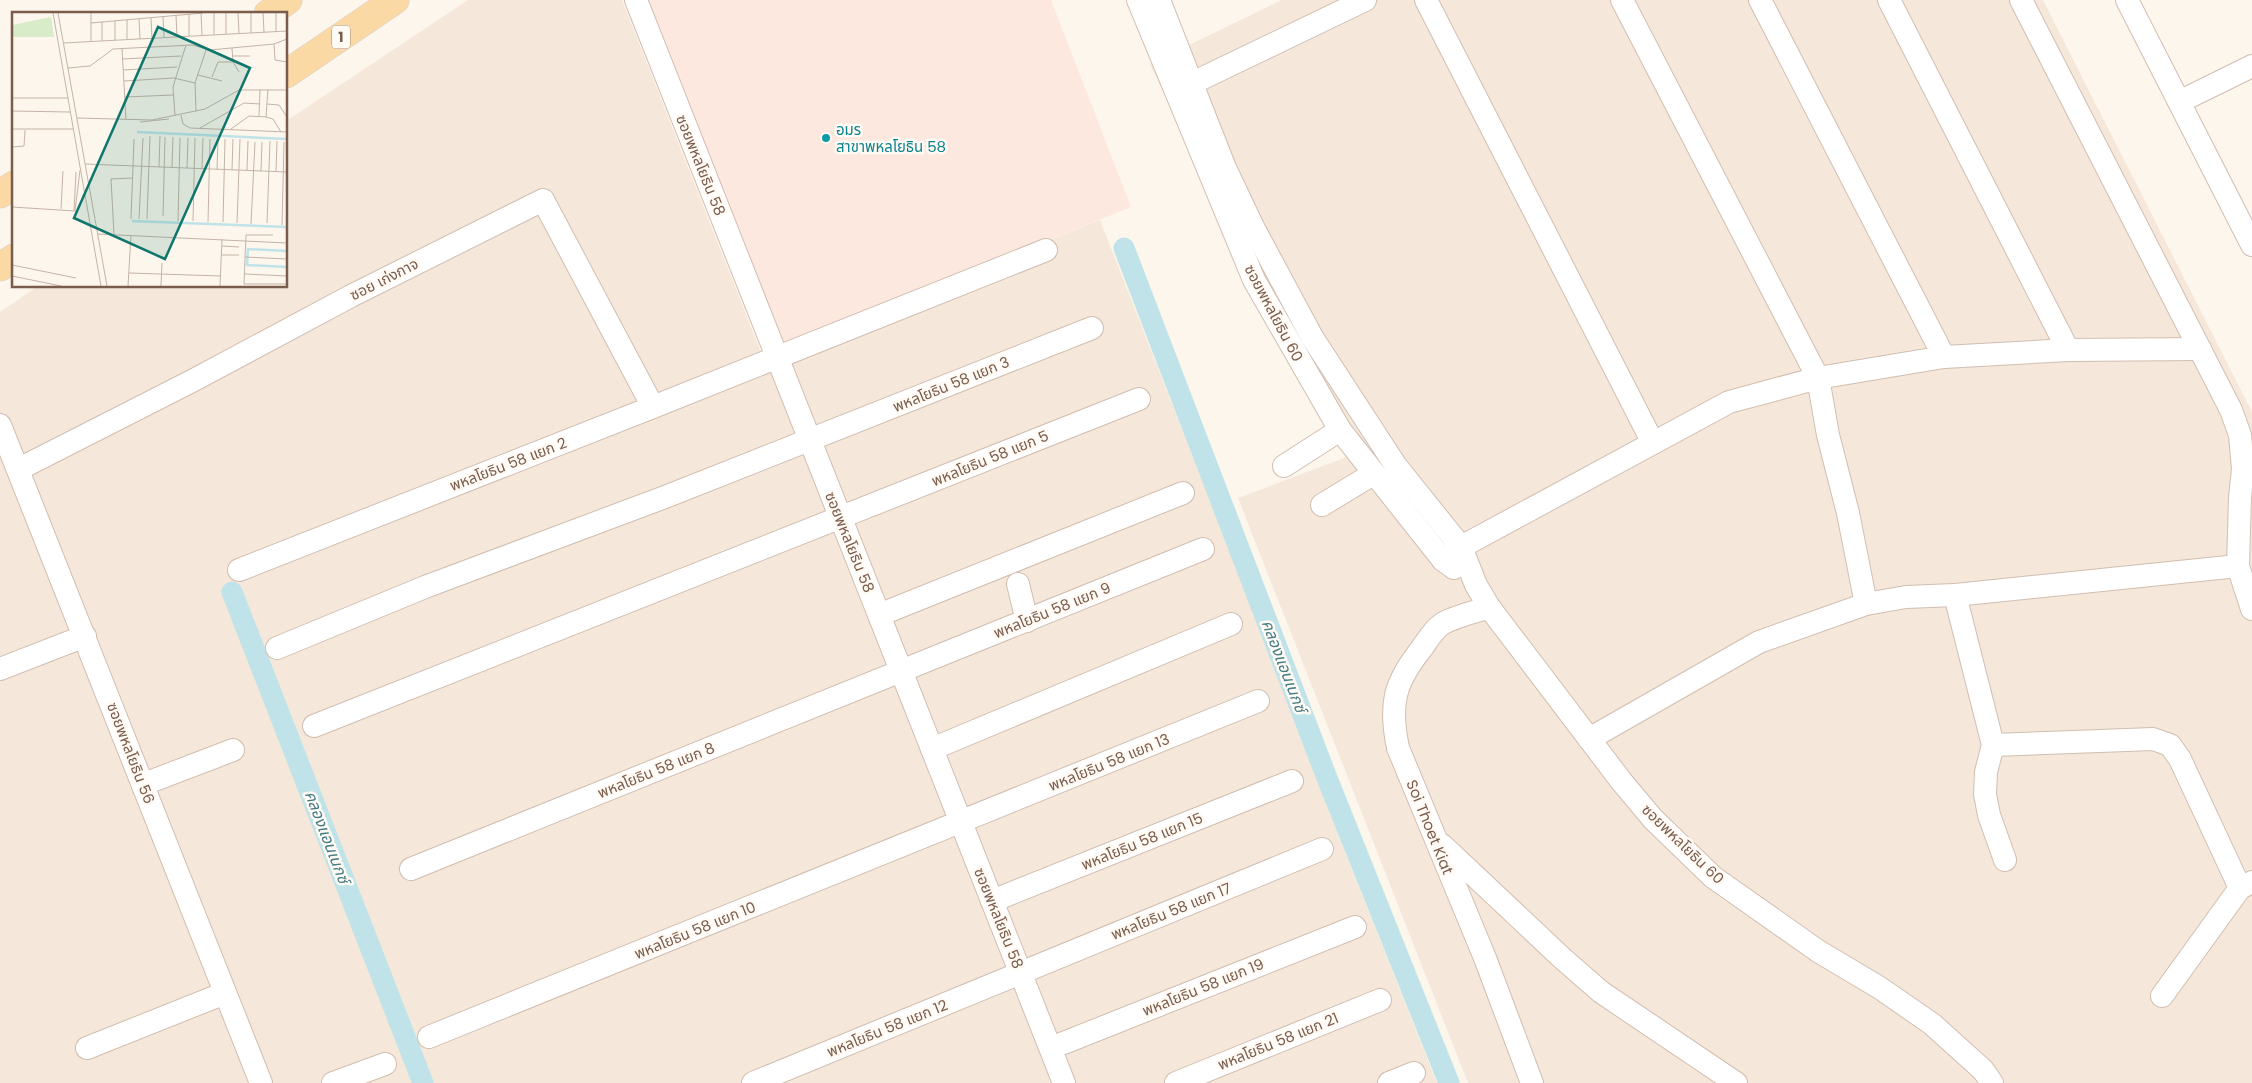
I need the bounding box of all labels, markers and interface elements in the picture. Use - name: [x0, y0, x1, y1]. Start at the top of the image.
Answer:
- inset map: [12, 12, 288, 288]
- road number: 1: [332, 26, 350, 48]
- street label: ซอยพหลโยธิน 58: [671, 111, 731, 219]
- place label: อมร สาขาพหลโยธิน 58: [836, 119, 946, 157]
- marker: อมร สาขาพหลโยธิน 58: [820, 132, 832, 144]
- street label: ซอย เก่งกาจ: [346, 253, 422, 305]
- street label: ซอยพหลโยธิน 60: [1240, 261, 1308, 365]
- street label: พหลโยธิน 58 แยก 3: [890, 351, 1012, 417]
- street label: พหลโยธิน 58 แยก 5: [928, 425, 1052, 491]
- street label: พหลโยธิน 58 แยก 2: [446, 432, 570, 496]
- street label: ซอยพหลโยธิน 58: [820, 488, 880, 596]
- street label: พหลโยธิน 58 แยก 9: [990, 577, 1114, 643]
- water label: คลองแอนเนกซ์: [1256, 616, 1313, 719]
- street label: ซอยพหลโยธิน 56: [102, 699, 160, 807]
- street label: พหลโยธิน 58 แยก 13: [1045, 728, 1173, 796]
- street label: พหลโยธิน 58 แยก 8: [594, 737, 718, 803]
- street label: Soi Thoet Kiat: [1401, 776, 1459, 878]
- water label: คลองแอนเนกซ์: [299, 787, 356, 890]
- street label: ซอยพหลโยธิน 60: [1637, 799, 1729, 889]
- street label: พหลโยธิน 58 แยก 15: [1078, 807, 1206, 875]
- street label: ซอยพหลโยธิน 58: [969, 864, 1029, 972]
- street label: พหลโยธิน 58 แยก 17: [1108, 877, 1234, 945]
- street label: พหลโยธิน 58 แยก 10: [631, 896, 759, 964]
- street label: พหลโยธิน 58 แยก 19: [1139, 953, 1267, 1021]
- street label: พหลโยธิน 58 แยก 12: [823, 994, 951, 1062]
- street label: พหลโยธิน 58 แยก 21: [1214, 1007, 1342, 1075]

